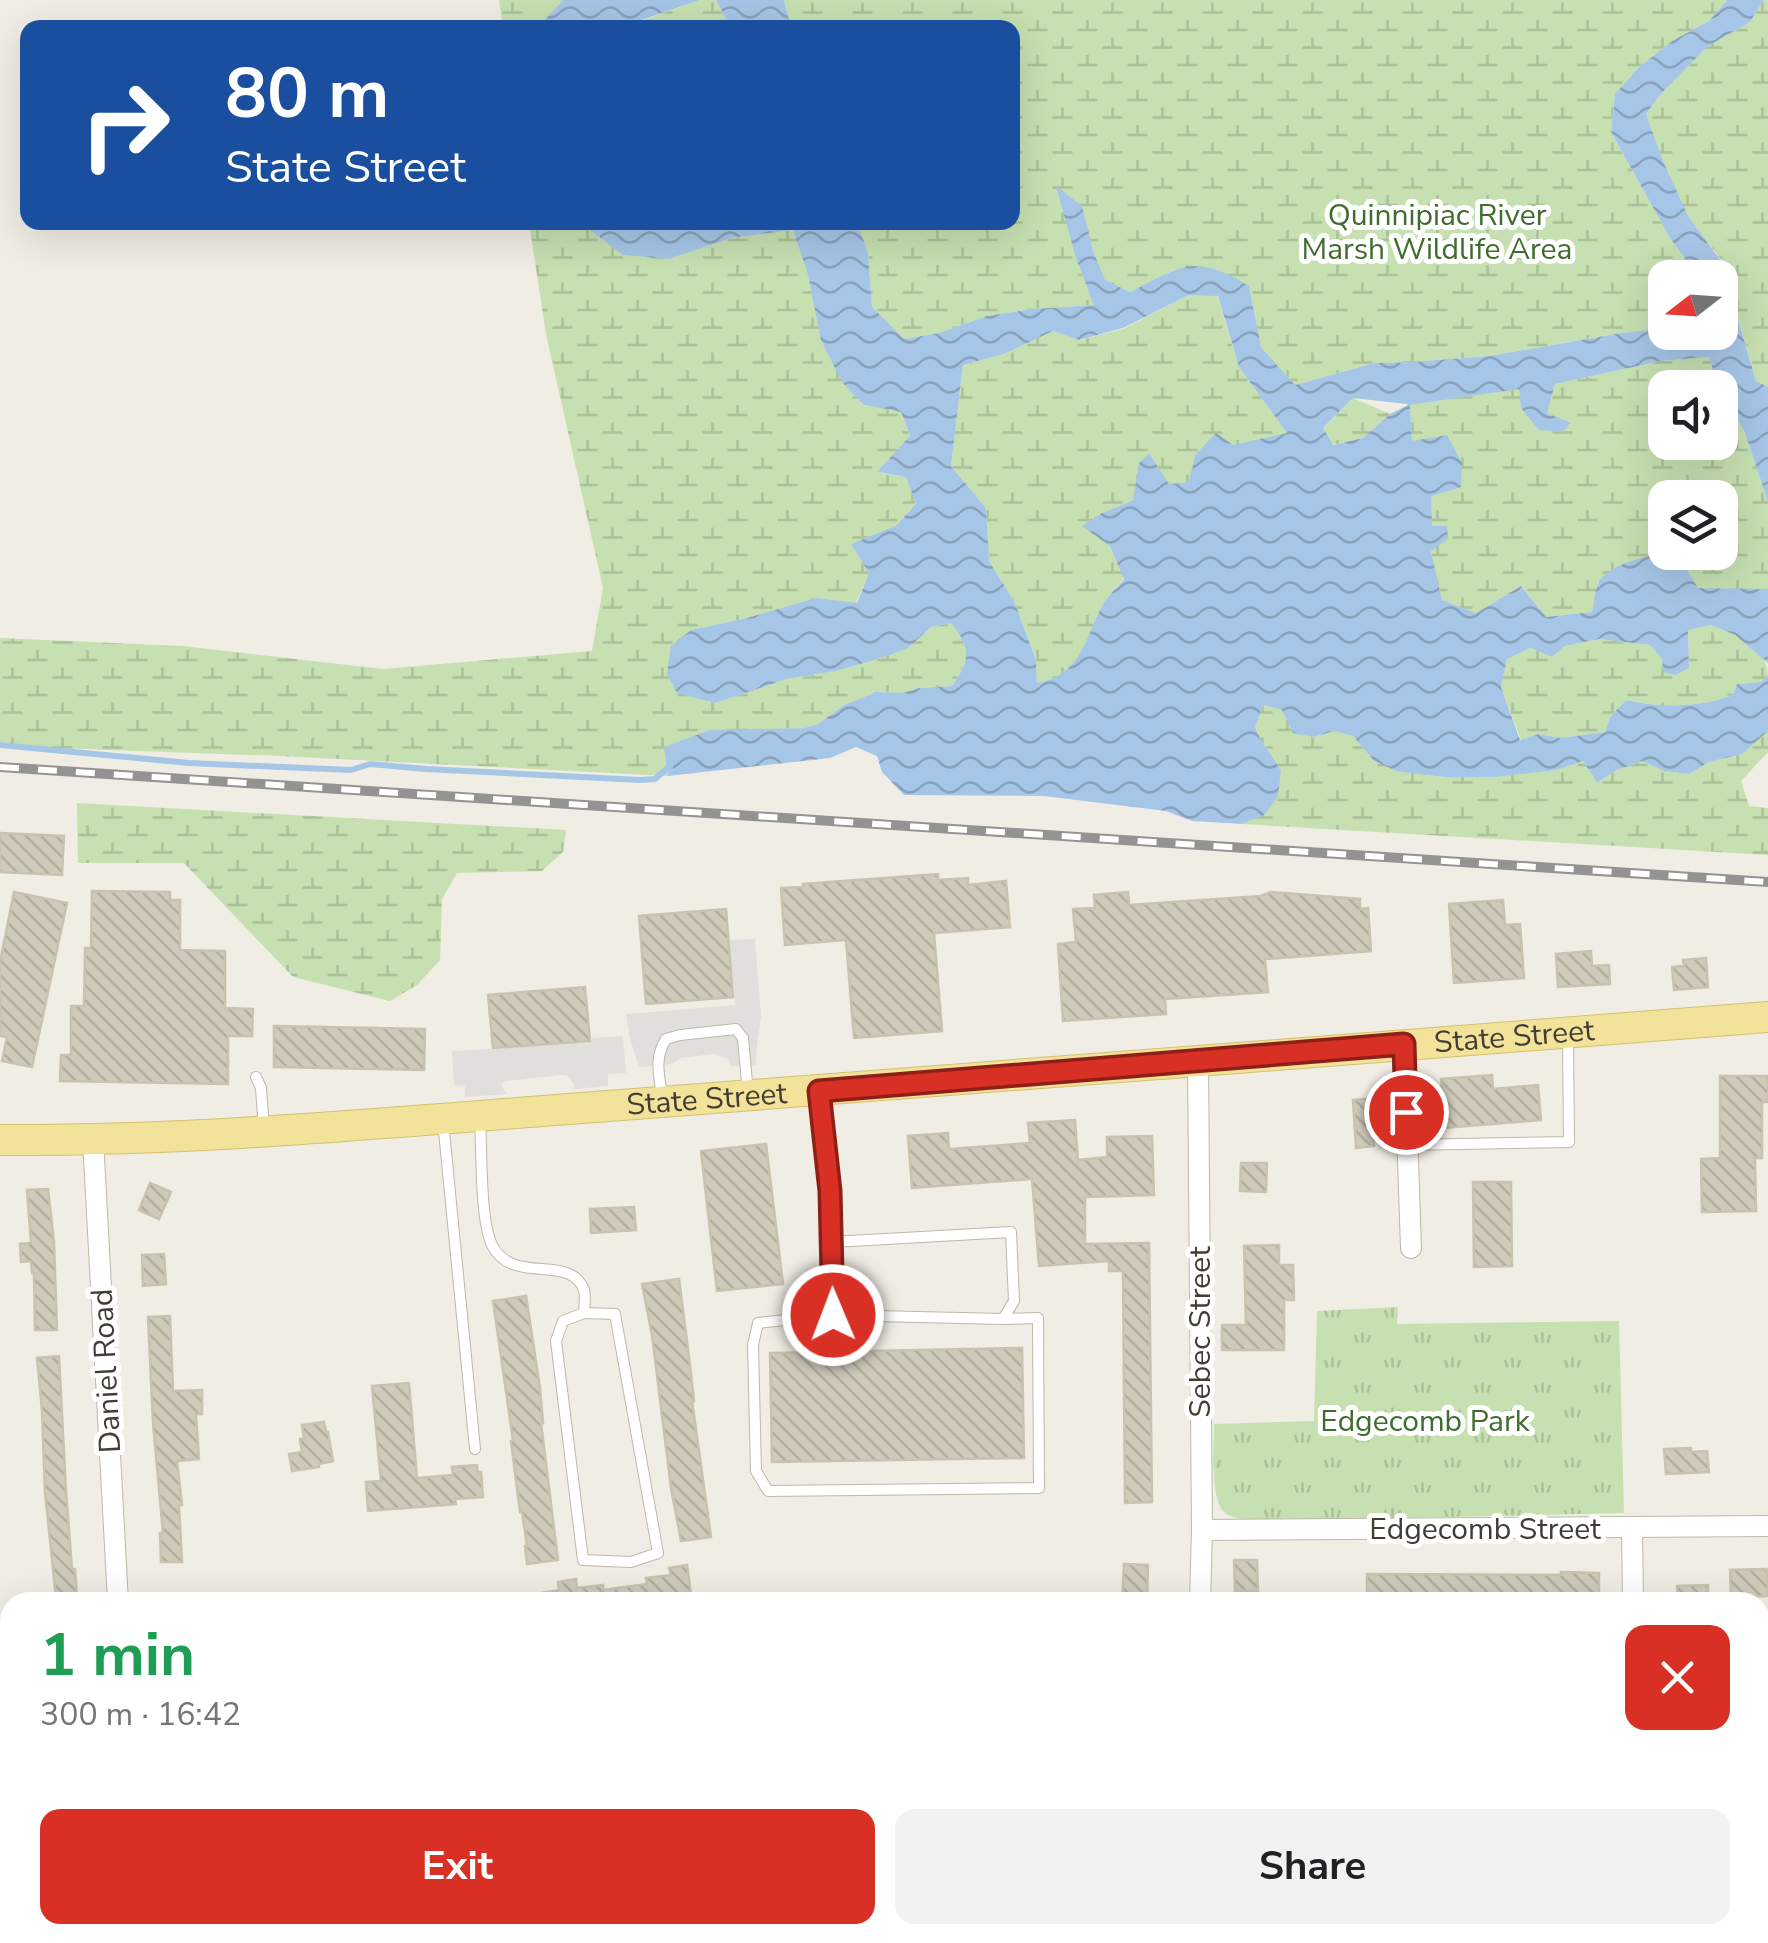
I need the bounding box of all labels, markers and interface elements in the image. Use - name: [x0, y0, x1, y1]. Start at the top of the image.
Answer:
- text: 80 m: [225, 46, 389, 142]
- icon: right: [60, 60, 190, 190]
- text: State Street: [225, 137, 466, 198]
- park label: Quinnipiac River Marsh Wildlife Area: [1302, 195, 1572, 270]
- north arrow: [1648, 260, 1738, 350]
- map controls: [1648, 260, 1738, 570]
- button: sound: [1648, 370, 1738, 460]
- button: layers: [1648, 480, 1738, 570]
- street label: State Street: [1432, 1010, 1596, 1063]
- pin: [1364, 1070, 1449, 1155]
- street label: State Street: [625, 1073, 789, 1126]
- icon: arrive: [1379, 1085, 1434, 1140]
- street label: Sebec Street: [1180, 1246, 1221, 1418]
- position arrow: [781, 1263, 885, 1367]
- street label: Daniel Road: [82, 1288, 131, 1454]
- park label: Edgecomb Park: [1320, 1401, 1531, 1442]
- street label: Edgecomb Street: [1369, 1509, 1601, 1550]
- text: 1 min: [40, 1614, 195, 1696]
- button: close: [1625, 1625, 1730, 1730]
- text: 300 m · 16:42: [40, 1693, 241, 1736]
- button: Exit: [40, 1809, 875, 1924]
- button: Share: [895, 1809, 1730, 1924]

